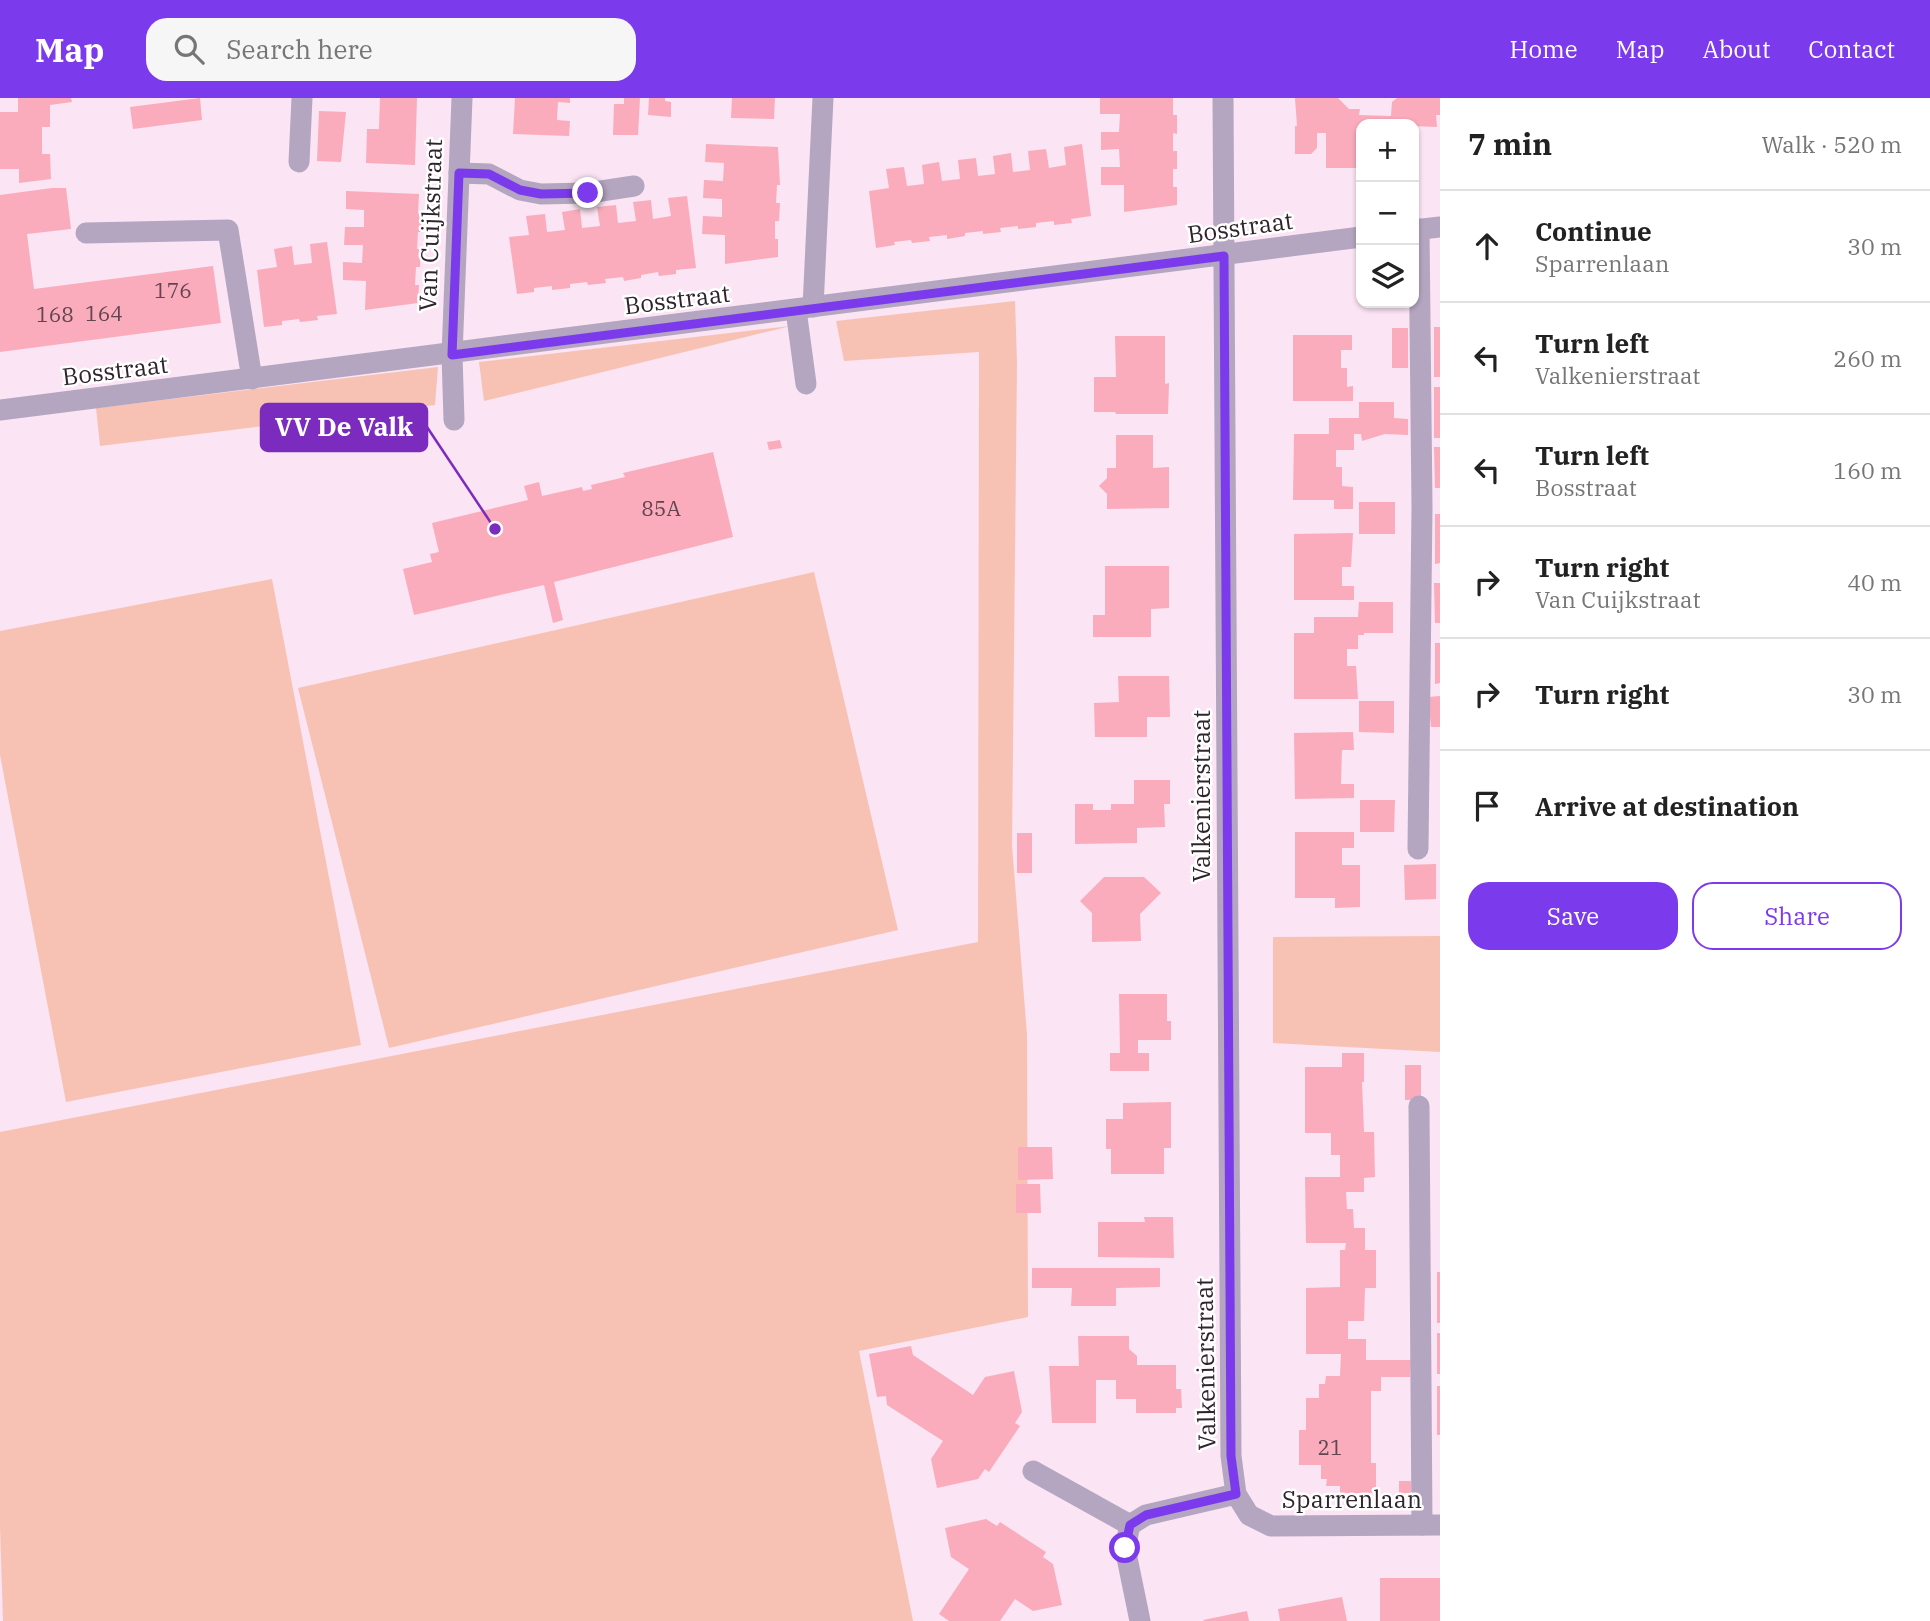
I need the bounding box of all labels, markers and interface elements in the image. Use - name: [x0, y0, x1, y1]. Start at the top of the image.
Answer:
- search box: [146, 18, 636, 81]
- text: Map: [35, 28, 104, 71]
- icon: search: [170, 30, 208, 68]
- text: Search here: [226, 32, 373, 66]
- text: Home: [1510, 33, 1578, 65]
- text: Map: [1616, 33, 1664, 65]
- text: About: [1702, 33, 1770, 65]
- text: Contact: [1808, 33, 1895, 65]
- map controls: [1356, 119, 1419, 308]
- button: +: [1356, 119, 1419, 182]
- text: 7 min: [1468, 124, 1552, 163]
- text: Walk · 520 m: [1761, 129, 1902, 159]
- street label: Van Cuijkstraat: [411, 138, 449, 312]
- route end: [572, 177, 603, 208]
- button: −: [1356, 182, 1419, 245]
- street label: Bosstraat: [1185, 204, 1295, 250]
- text: Continue: [1535, 214, 1652, 248]
- icon: ahead: [1468, 227, 1506, 265]
- text: 30 m: [1847, 231, 1902, 261]
- button: layers: [1356, 245, 1419, 308]
- text: Sparrenlaan: [1535, 248, 1669, 278]
- house number: 176: [154, 276, 192, 304]
- street label: Bosstraat: [622, 277, 732, 321]
- house number: 164: [85, 299, 123, 327]
- house number: 168: [36, 300, 74, 328]
- text: Turn left: [1535, 326, 1649, 360]
- icon: left: [1468, 339, 1506, 377]
- text: 260 m: [1833, 343, 1902, 373]
- street label: Bosstraat: [60, 348, 170, 392]
- text: Valkenierstraat: [1535, 360, 1701, 390]
- callout: VV De Valk: [261, 404, 427, 451]
- text: VV De Valk: [275, 409, 414, 443]
- text: Turn left: [1535, 438, 1649, 472]
- icon: left: [1468, 451, 1506, 489]
- text: 160 m: [1833, 455, 1902, 485]
- text: Bosstraat: [1535, 472, 1637, 502]
- house number: 85A: [641, 494, 681, 522]
- text: Turn right: [1535, 550, 1669, 584]
- icon: right: [1468, 563, 1506, 601]
- text: 40 m: [1847, 567, 1902, 597]
- text: Van Cuijkstraat: [1535, 584, 1701, 614]
- icon: right: [1468, 675, 1506, 713]
- text: Turn right: [1535, 677, 1669, 711]
- text: 30 m: [1847, 679, 1902, 709]
- street label: Valkenierstraat: [1185, 710, 1217, 882]
- icon: arrive: [1468, 787, 1506, 825]
- text: Arrive at destination: [1535, 789, 1799, 823]
- button: Save: [1468, 882, 1678, 950]
- button: Share: [1692, 882, 1902, 950]
- street label: Valkenierstraat: [1187, 1277, 1223, 1451]
- house number: 21: [1317, 1433, 1343, 1461]
- street label: Sparrenlaan: [1282, 1483, 1422, 1515]
- route start: [1109, 1532, 1140, 1563]

